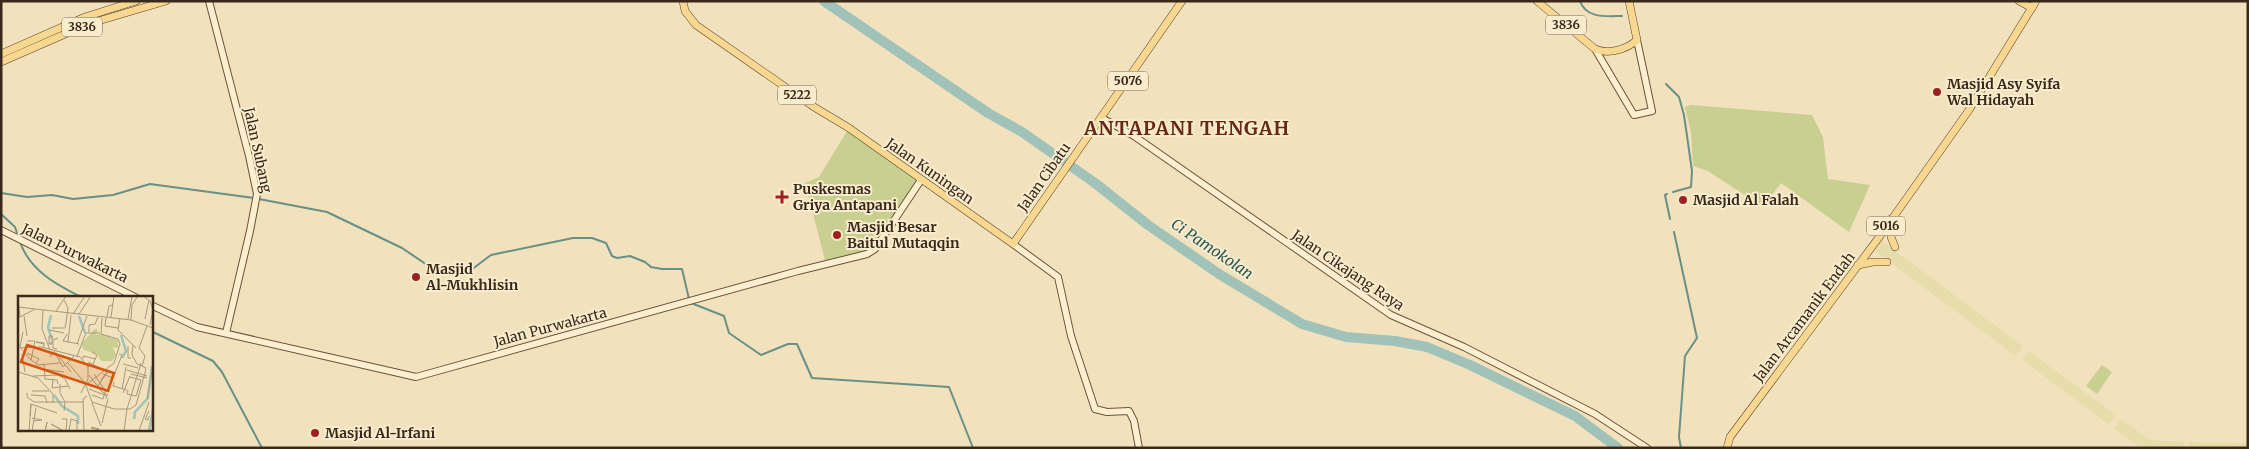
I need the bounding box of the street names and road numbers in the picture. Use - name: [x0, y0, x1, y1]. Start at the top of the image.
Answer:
- road number: 3836: [1546, 16, 1586, 34]
- road number: 3836: [62, 18, 102, 36]
- road number: 5076: [1108, 72, 1148, 90]
- road number: 5222: [778, 86, 816, 104]
- street label: Jalan Subang: [240, 105, 276, 195]
- street label: Jalan Kuningan: [882, 133, 977, 208]
- street label: Jalan Cibatu: [1013, 139, 1075, 216]
- road number: 5016: [1867, 217, 1905, 236]
- street label: Jalan Purwakarta: [18, 219, 132, 287]
- street label: Jalan Cikajang Raya: [1288, 225, 1408, 315]
- street label: Jalan Arcamanik Endah: [1749, 249, 1859, 386]
- street label: Jalan Purwakarta: [491, 303, 609, 351]

